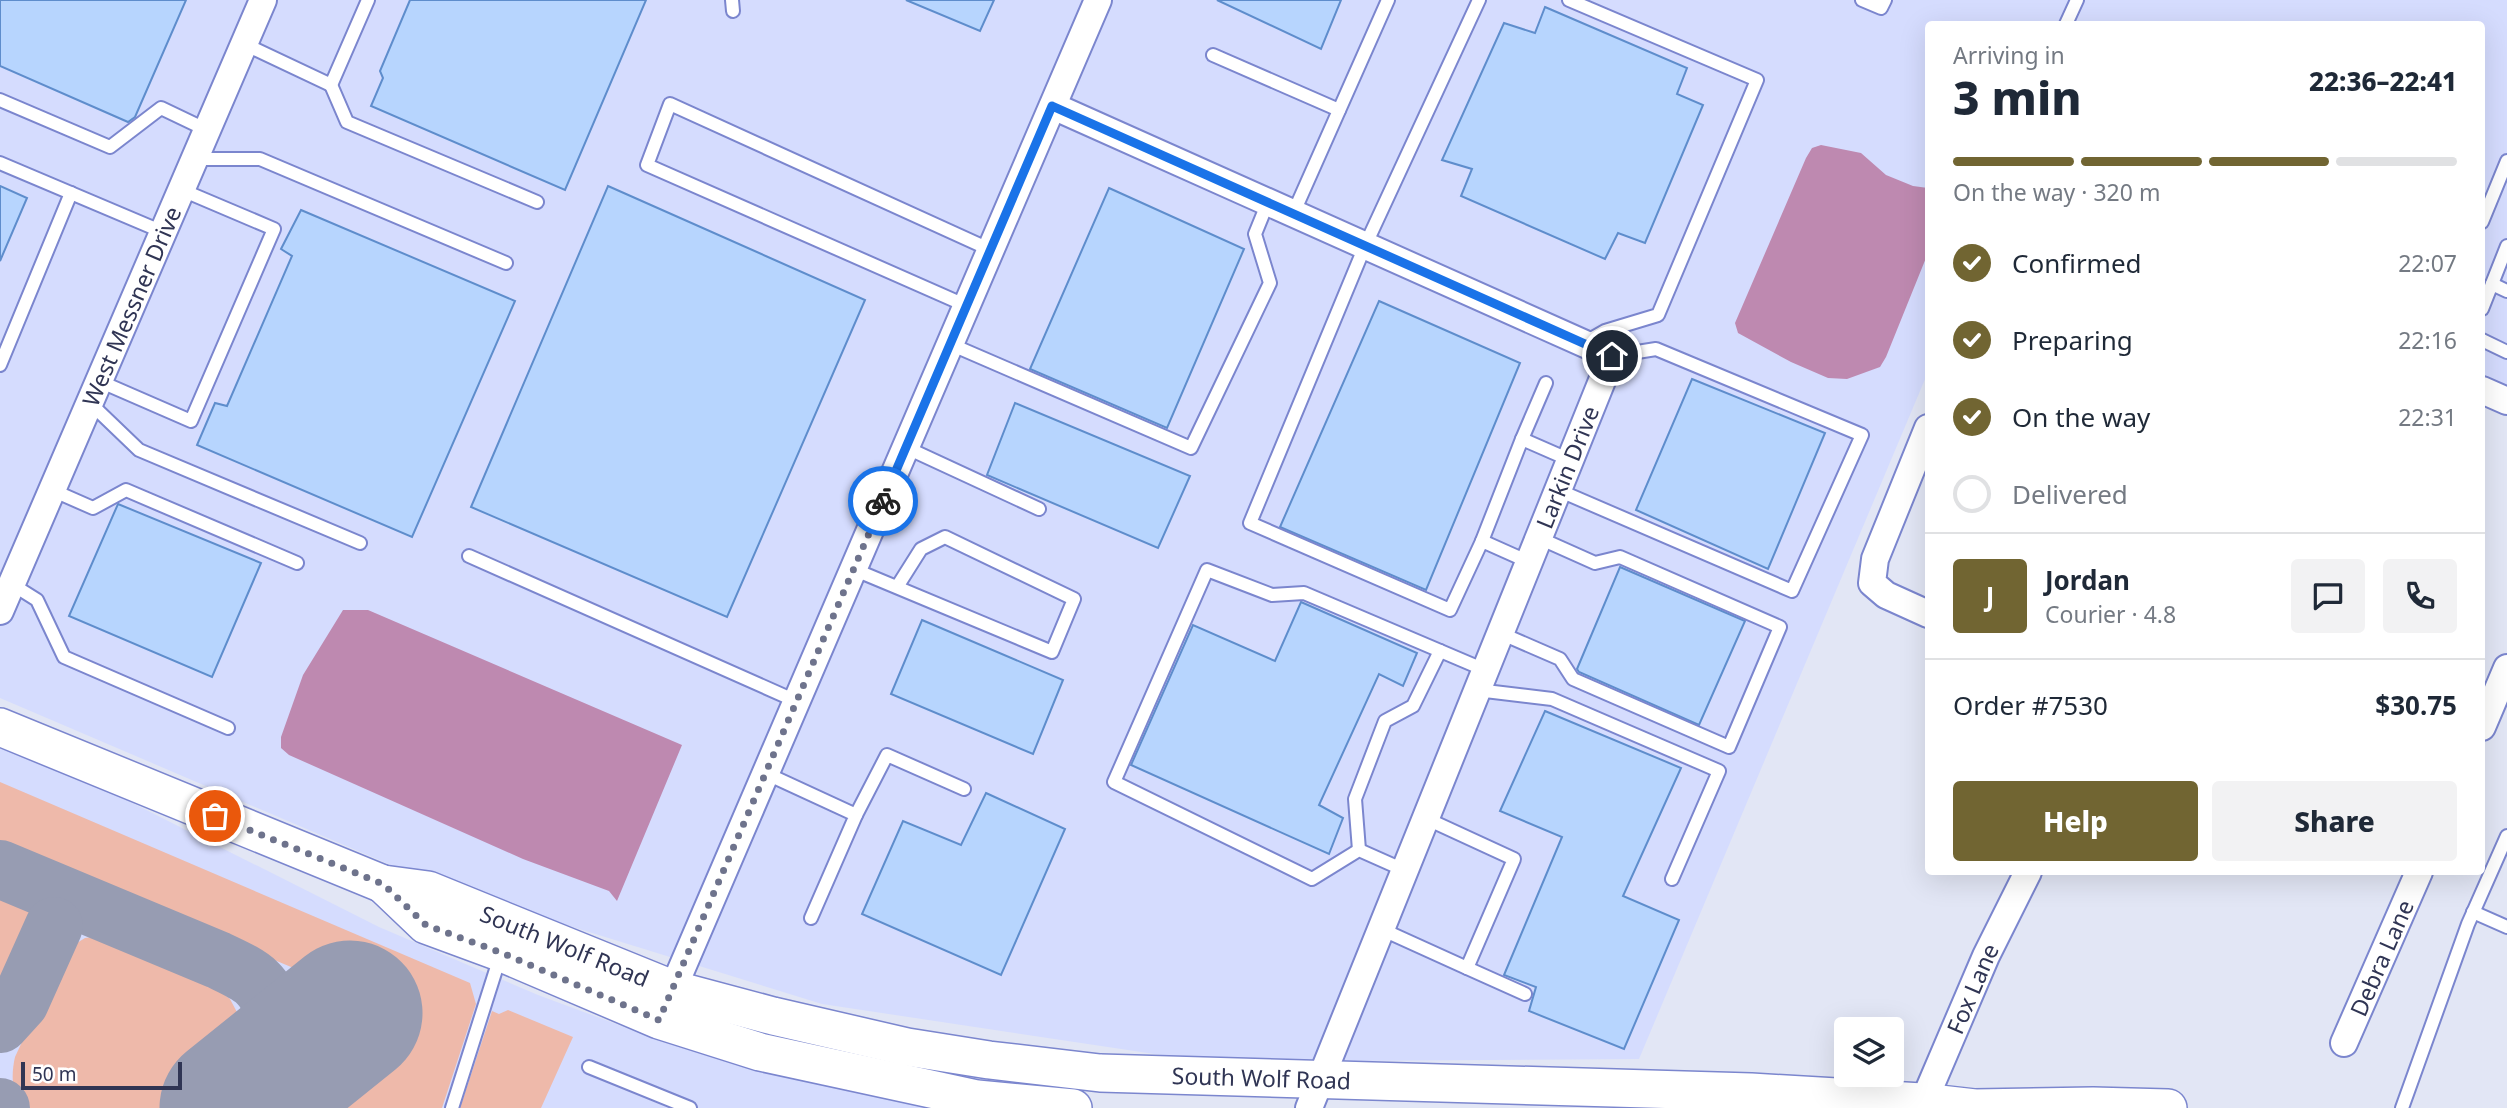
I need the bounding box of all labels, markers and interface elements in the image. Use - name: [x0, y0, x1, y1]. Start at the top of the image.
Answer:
- text: Arriving in: [1953, 39, 2065, 71]
- text: 22:36–22:41: [2309, 63, 2457, 99]
- text: 3 min: [1953, 66, 2082, 128]
- text: On the way · 320 m: [1953, 176, 2160, 208]
- street label: West Messner Drive: [74, 201, 188, 411]
- icon: check: [1953, 244, 1991, 282]
- text: Confirmed: [2012, 245, 2142, 281]
- text: 22:07: [2398, 247, 2457, 279]
- icon: check: [1953, 321, 1991, 359]
- text: Preparing: [2012, 322, 2133, 358]
- text: 22:16: [2398, 324, 2457, 356]
- pin: [1582, 326, 1642, 386]
- icon: home: [1593, 337, 1631, 375]
- icon: check: [1953, 398, 1991, 436]
- text: On the way: [2012, 399, 2150, 435]
- street label: Larkin Drive: [1528, 401, 1606, 533]
- text: 22:31: [2398, 401, 2457, 433]
- courier: [848, 466, 918, 536]
- text: Delivered: [2012, 476, 2128, 512]
- icon: bike: [864, 482, 902, 520]
- button: chat: [2291, 559, 2365, 633]
- button: phone: [2383, 559, 2457, 633]
- text: Jordan: [2045, 562, 2130, 598]
- text: J: [1986, 578, 1994, 614]
- text: Courier · 4.8: [2045, 598, 2176, 630]
- text: Order #7530: [1953, 687, 2108, 723]
- text: $30.75: [2375, 687, 2457, 723]
- button: Help: [1953, 781, 2198, 861]
- button: Share: [2212, 781, 2457, 861]
- pin: [185, 786, 245, 846]
- icon: bag: [196, 797, 234, 835]
- street label: Debra Lane: [2342, 895, 2421, 1021]
- street label: South Wolf Road: [476, 897, 654, 994]
- street label: Fox Lane: [1939, 938, 2006, 1039]
- map controls: [1834, 1017, 1904, 1087]
- button: layers: [1834, 1017, 1904, 1087]
- scale bar: [21, 1059, 182, 1091]
- street label: South Wolf Road: [1171, 1059, 1351, 1096]
- text: 50 m: [32, 1061, 76, 1087]

